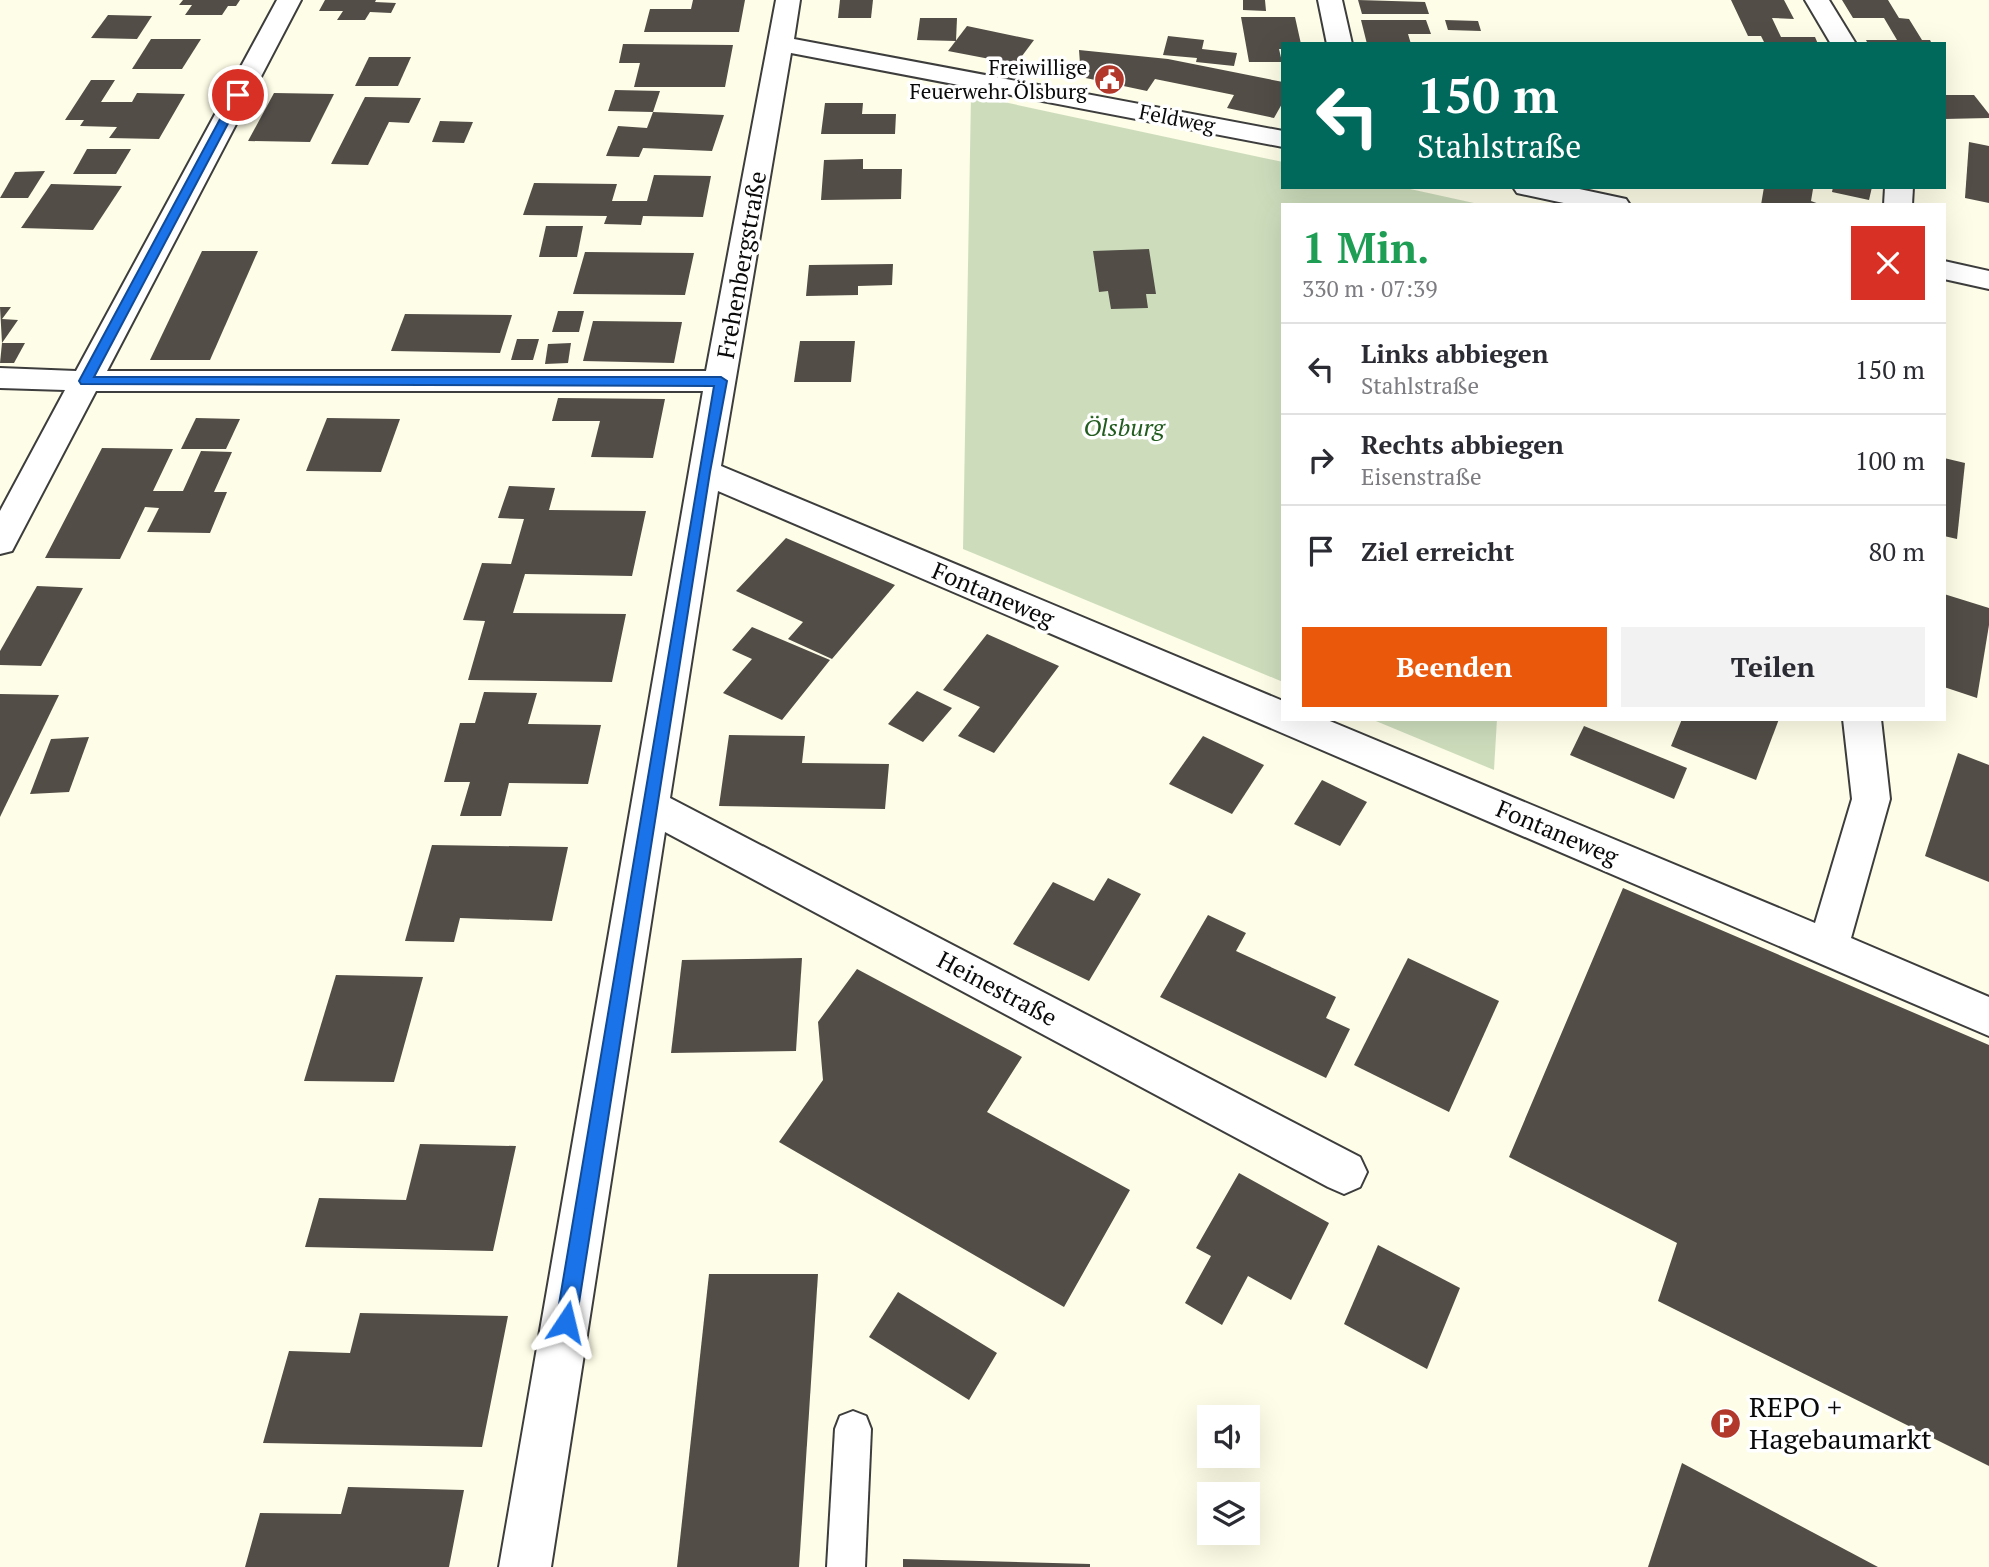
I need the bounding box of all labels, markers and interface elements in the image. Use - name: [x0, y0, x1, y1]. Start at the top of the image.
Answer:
- place label: Freiwillige Feuerwehr Ölsburg: [909, 53, 1088, 105]
- text: 150 m: [1417, 62, 1559, 127]
- public building icon: Freiwillige Feuerwehr Ölsburg: [1093, 63, 1127, 97]
- pin: [208, 65, 268, 125]
- icon: left: [1302, 70, 1393, 161]
- icon: arrive: [219, 76, 257, 114]
- street label: Feldweg: [1137, 97, 1218, 139]
- text: Stahlstraße: [1417, 125, 1581, 167]
- street label: Frehenbergstraße: [709, 169, 773, 361]
- text: 1 Min.: [1302, 219, 1430, 275]
- button: close: [1851, 226, 1925, 300]
- text: 330 m · 07:39: [1302, 273, 1437, 304]
- text: Links abbiegen: [1361, 336, 1549, 370]
- icon: left: [1302, 350, 1340, 388]
- text: 150 m: [1855, 352, 1925, 386]
- text: Stahlstraße: [1361, 370, 1479, 401]
- park label: Ölsburg: [1084, 411, 1166, 443]
- text: Rechts abbiegen: [1361, 427, 1564, 461]
- icon: right: [1302, 441, 1340, 479]
- text: 100 m: [1855, 443, 1925, 477]
- text: Eisenstraße: [1361, 461, 1482, 492]
- icon: arrive: [1302, 532, 1340, 570]
- text: Ziel erreicht: [1361, 534, 1514, 568]
- text: 80 m: [1869, 534, 1925, 568]
- street label: Fontaneweg: [927, 554, 1060, 634]
- button: Beenden: [1302, 627, 1607, 707]
- button: Teilen: [1621, 627, 1925, 707]
- street label: Fontaneweg: [1491, 792, 1624, 872]
- street label: Heinestraße: [932, 943, 1063, 1033]
- position arrow: [529, 1285, 603, 1359]
- place label: REPO + Hagebaumarkt: [1749, 1388, 1932, 1457]
- map controls: [1197, 1405, 1260, 1545]
- button: sound: [1197, 1405, 1260, 1468]
- parking icon: REPO + Hagebaumarkt: [1709, 1406, 1743, 1440]
- button: layers: [1197, 1482, 1260, 1545]

